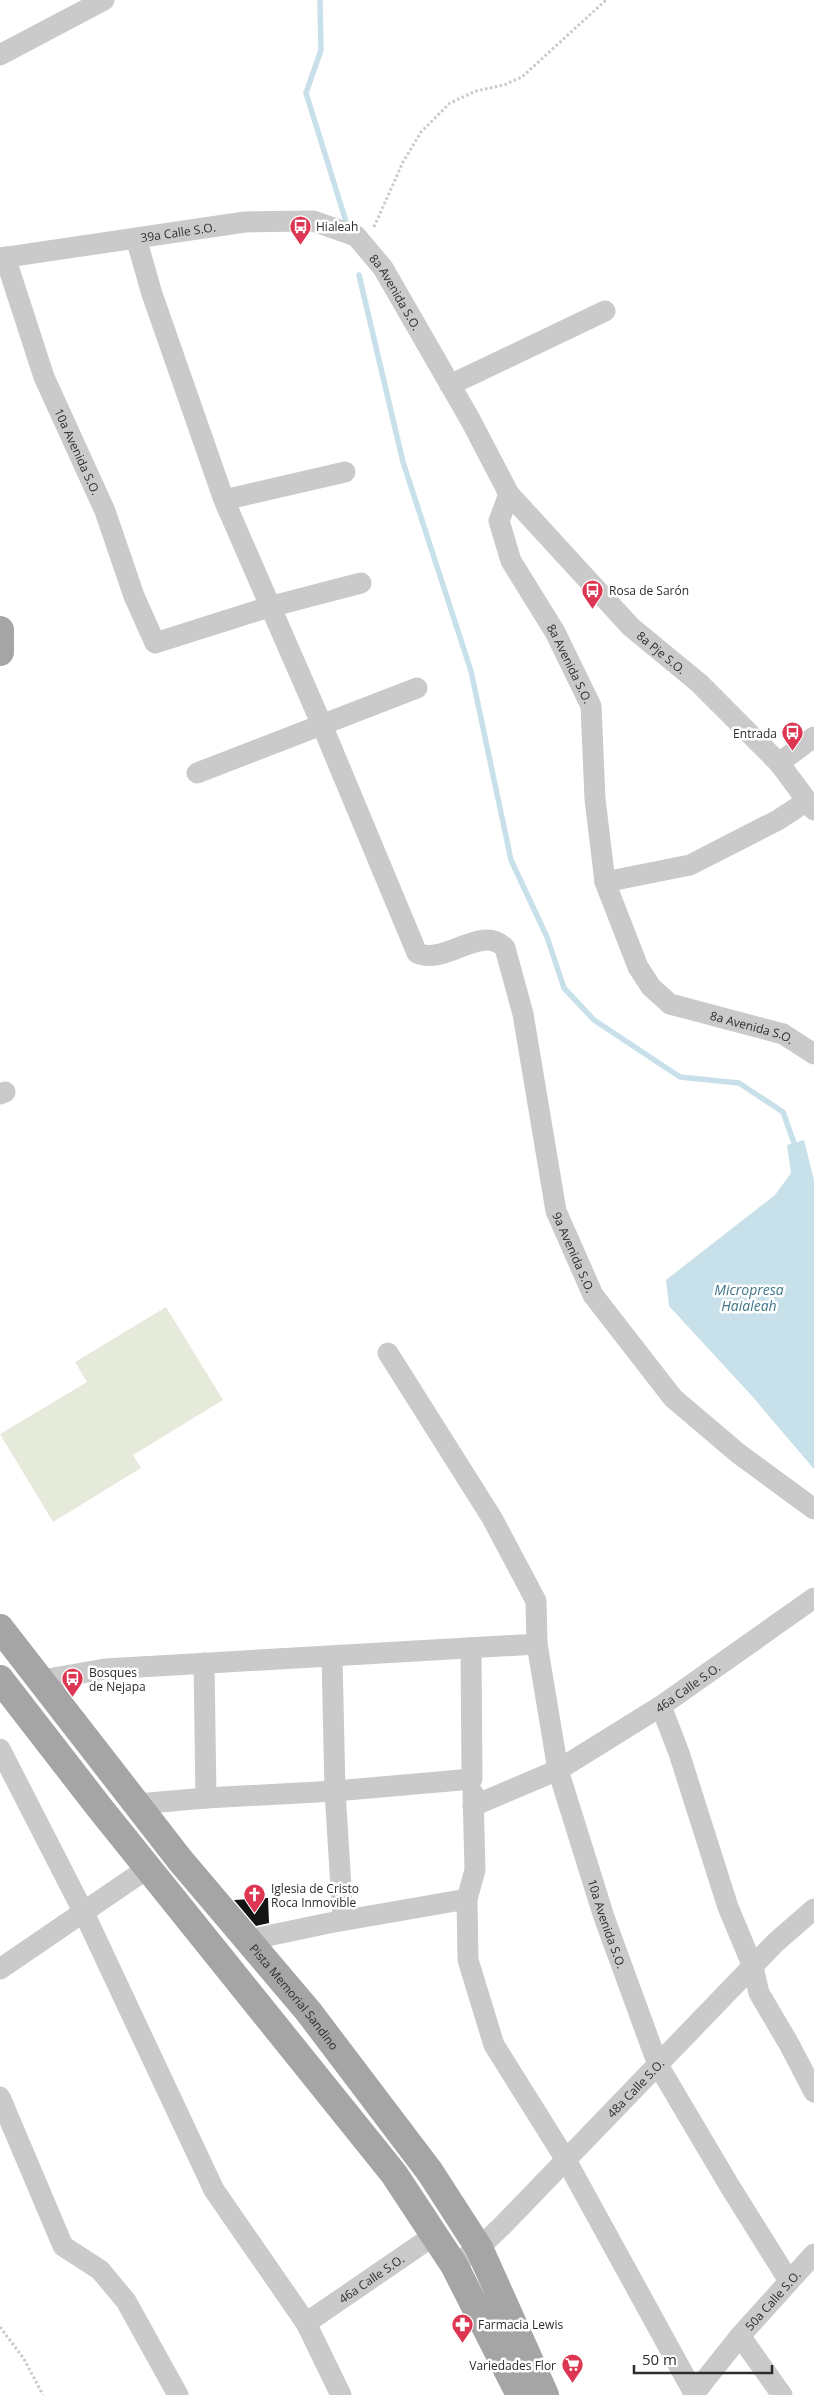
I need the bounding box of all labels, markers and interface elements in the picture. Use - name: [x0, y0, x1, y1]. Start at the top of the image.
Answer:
- bus stop icon: Hialeah: [288, 214, 312, 245]
- street label: 39a Calle S.O.: [139, 218, 217, 246]
- place label: Hialeah: [316, 218, 358, 235]
- street label: 8a Avenida S.O.: [366, 250, 425, 333]
- street label: 10a Avenida S.O.: [51, 405, 105, 498]
- bus stop icon: Rosa de Sarón: [581, 578, 605, 609]
- place label: Rosa de Sarón: [609, 582, 689, 599]
- street label: 8a Avenida S.O.: [543, 620, 597, 706]
- street label: 8a Pje S.O.: [633, 627, 690, 678]
- bus stop icon: Entrada: [781, 721, 805, 752]
- place label: Entrada: [733, 725, 777, 742]
- street label: 8a Avenida S.O.: [708, 1007, 798, 1048]
- street label: 9a Avenida S.O.: [549, 1209, 599, 1295]
- water label: Micropresa Haialeah: [714, 1280, 784, 1315]
- street label: 46a Calle S.O.: [652, 1658, 723, 1716]
- place label: Bosques de Nejapa: [89, 1664, 146, 1695]
- bus stop icon: Bosques de Nejapa: [61, 1667, 85, 1698]
- street label: 10a Avenida S.O.: [584, 1877, 631, 1971]
- place label: Iglesia de Cristo Roca Inmovible: [271, 1880, 359, 1911]
- church icon: Iglesia de Cristo Roca Inmovible: [243, 1883, 267, 1914]
- street label: Pista Memorial Sandino: [246, 1940, 343, 2053]
- street label: 48a Calle S.O.: [603, 2055, 668, 2121]
- street label: 46a Calle S.O.: [335, 2250, 407, 2307]
- street label: 50a Calle S.O.: [741, 2266, 804, 2334]
- pharmacy icon: Farmacia Lewis: [450, 2312, 474, 2343]
- place label: Farmacia Lewis: [478, 2316, 563, 2333]
- scale bar: [634, 2342, 772, 2374]
- text: 50 m: [642, 2349, 677, 2369]
- supermarket icon: Variedades Flor: [560, 2353, 584, 2384]
- place label: Variedades Flor: [469, 2357, 556, 2374]

